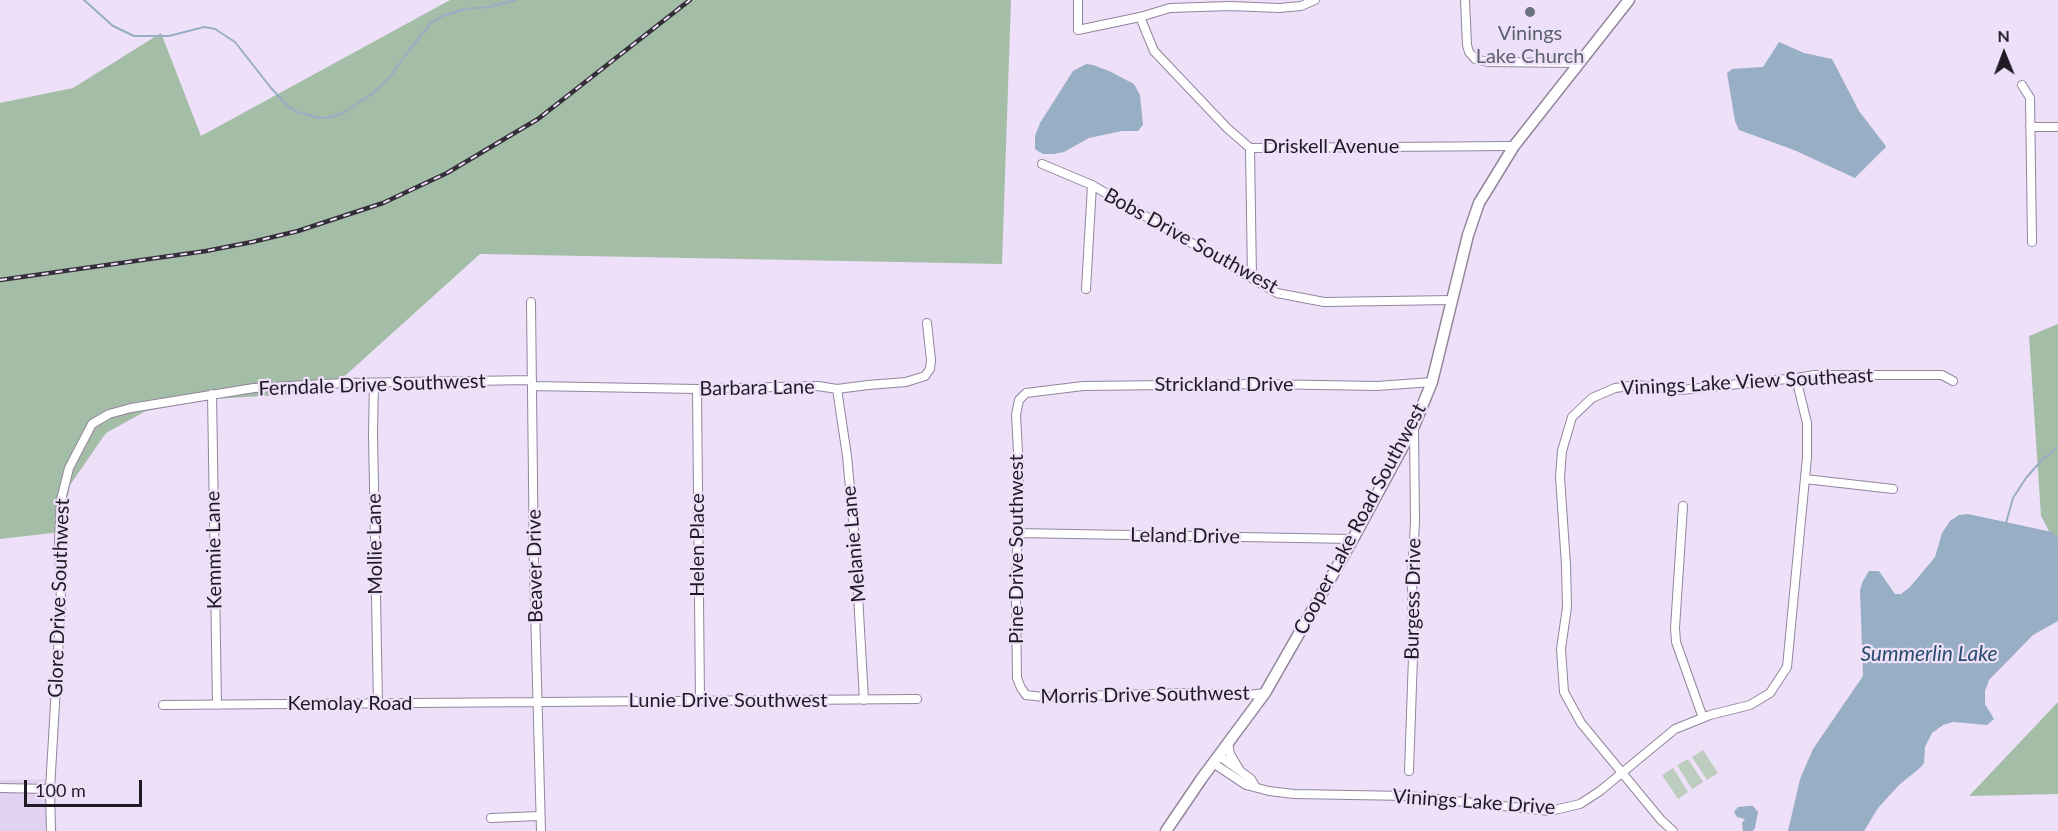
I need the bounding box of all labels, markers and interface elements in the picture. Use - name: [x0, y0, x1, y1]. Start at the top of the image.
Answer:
- marker: Vinings Lake Church: [1523, 5, 1537, 19]
- place label: Vinings Lake Church: [1476, 22, 1584, 69]
- north arrow: [1974, 24, 2034, 84]
- text: N: [1997, 26, 2010, 45]
- street label: Driskell Avenue: [1263, 135, 1399, 159]
- street label: Bobs Drive Southwest: [1100, 183, 1282, 299]
- street label: Vinings Lake View Southeast: [1620, 363, 1874, 401]
- street label: Ferndale Drive Southwest: [258, 369, 486, 401]
- street label: Strickland Drive: [1154, 373, 1294, 397]
- street label: Barbara Lane: [699, 375, 815, 401]
- street label: Cooper Lake Road Southwest: [1289, 399, 1431, 639]
- street label: Pine Drive Southwest: [1005, 454, 1029, 644]
- street label: Melanie Lane: [837, 485, 871, 603]
- street label: Kemmie Lane: [201, 491, 227, 609]
- street label: Mollie Lane: [362, 493, 388, 595]
- street label: Helen Place: [686, 493, 710, 597]
- street label: Glore Drive Southwest: [44, 498, 74, 698]
- street label: Beaver Drive: [522, 509, 548, 623]
- street label: Leland Drive: [1130, 523, 1240, 549]
- street label: Burgess Drive: [1400, 538, 1426, 660]
- water label: Summerlin Lake: [1860, 641, 1998, 667]
- street label: Morris Drive Southwest: [1040, 681, 1250, 709]
- street label: Lunie Drive Southwest: [629, 689, 827, 713]
- street label: Kemolay Road: [287, 692, 413, 716]
- scale bar: [27, 768, 146, 806]
- text: 100 m: [35, 779, 86, 801]
- street label: Vinings Lake Drive: [1392, 784, 1556, 820]

